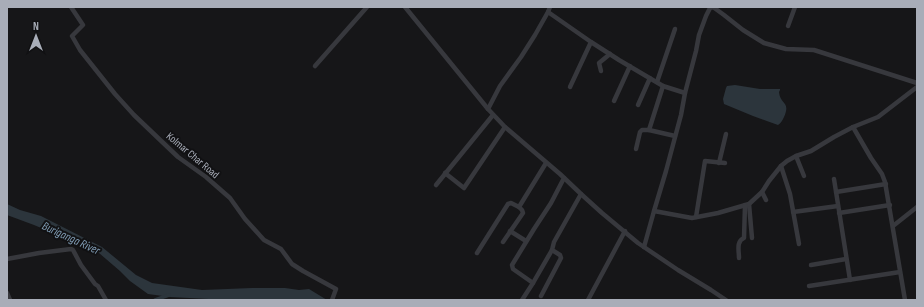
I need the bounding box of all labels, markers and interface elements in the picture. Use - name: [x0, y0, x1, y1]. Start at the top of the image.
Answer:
- north arrow: [16, 16, 56, 56]
- text: N: [33, 20, 39, 33]
- street label: Kolmar Char Road: [164, 129, 222, 182]
- water label: Buriganga River: [39, 219, 103, 259]

